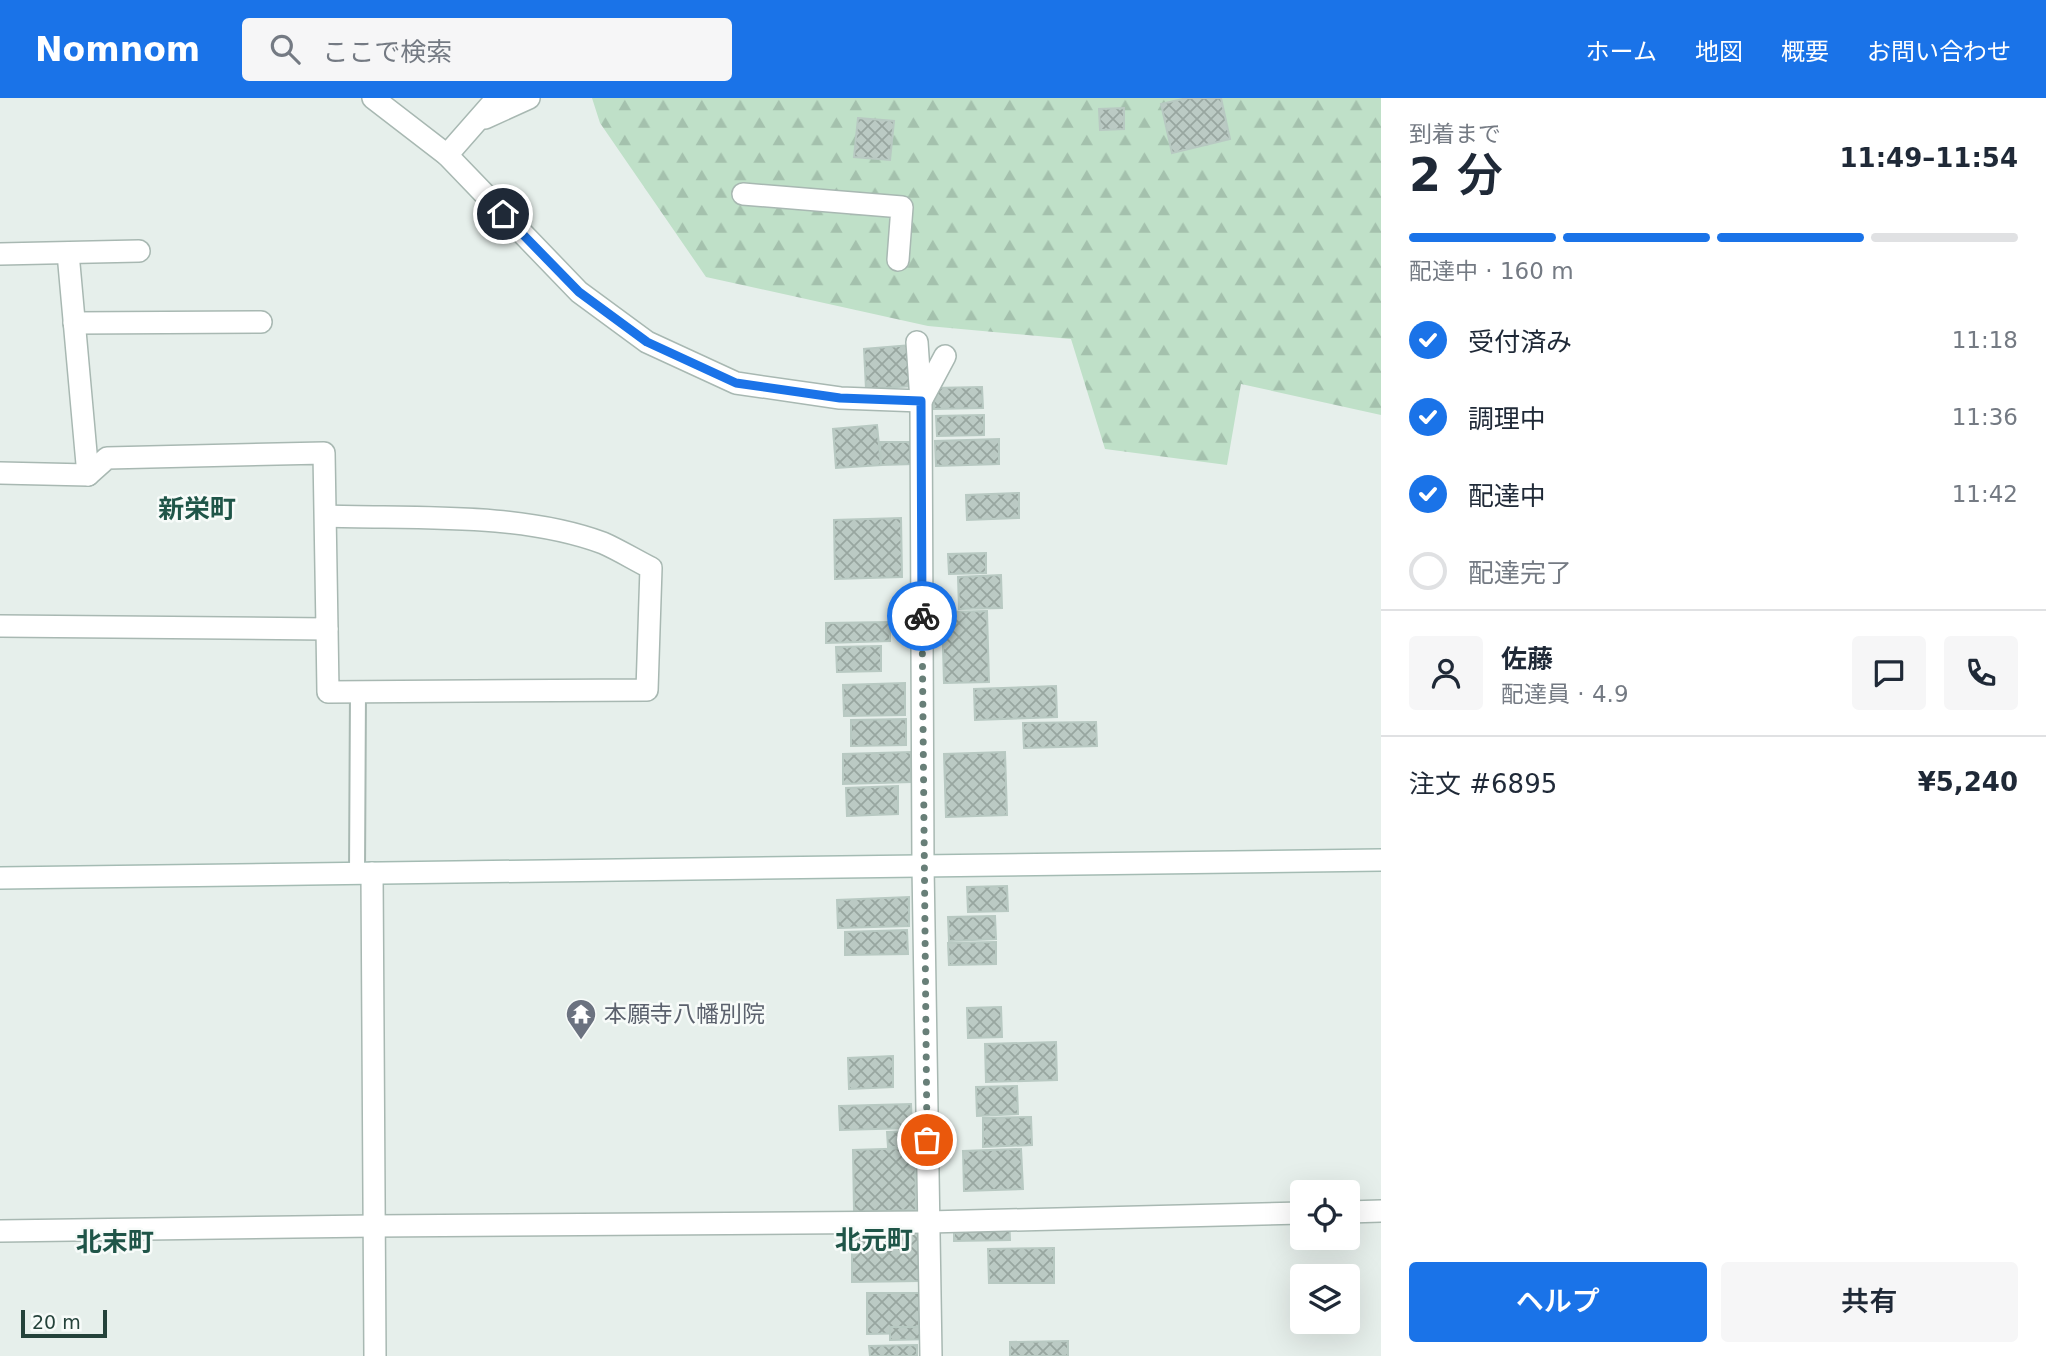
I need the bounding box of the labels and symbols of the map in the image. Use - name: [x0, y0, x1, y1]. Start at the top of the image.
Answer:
- pin: [473, 184, 533, 244]
- district label: 新栄町: [158, 494, 236, 524]
- courier: [887, 581, 957, 651]
- temple icon: 本願寺八幡別院: [564, 997, 598, 1041]
- place label: 本願寺八幡別院: [604, 1001, 765, 1027]
- pin: [897, 1110, 957, 1170]
- district label: 北元町: [835, 1225, 913, 1255]
- district label: 北末町: [76, 1227, 154, 1257]
- scale bar: [21, 1307, 107, 1339]

